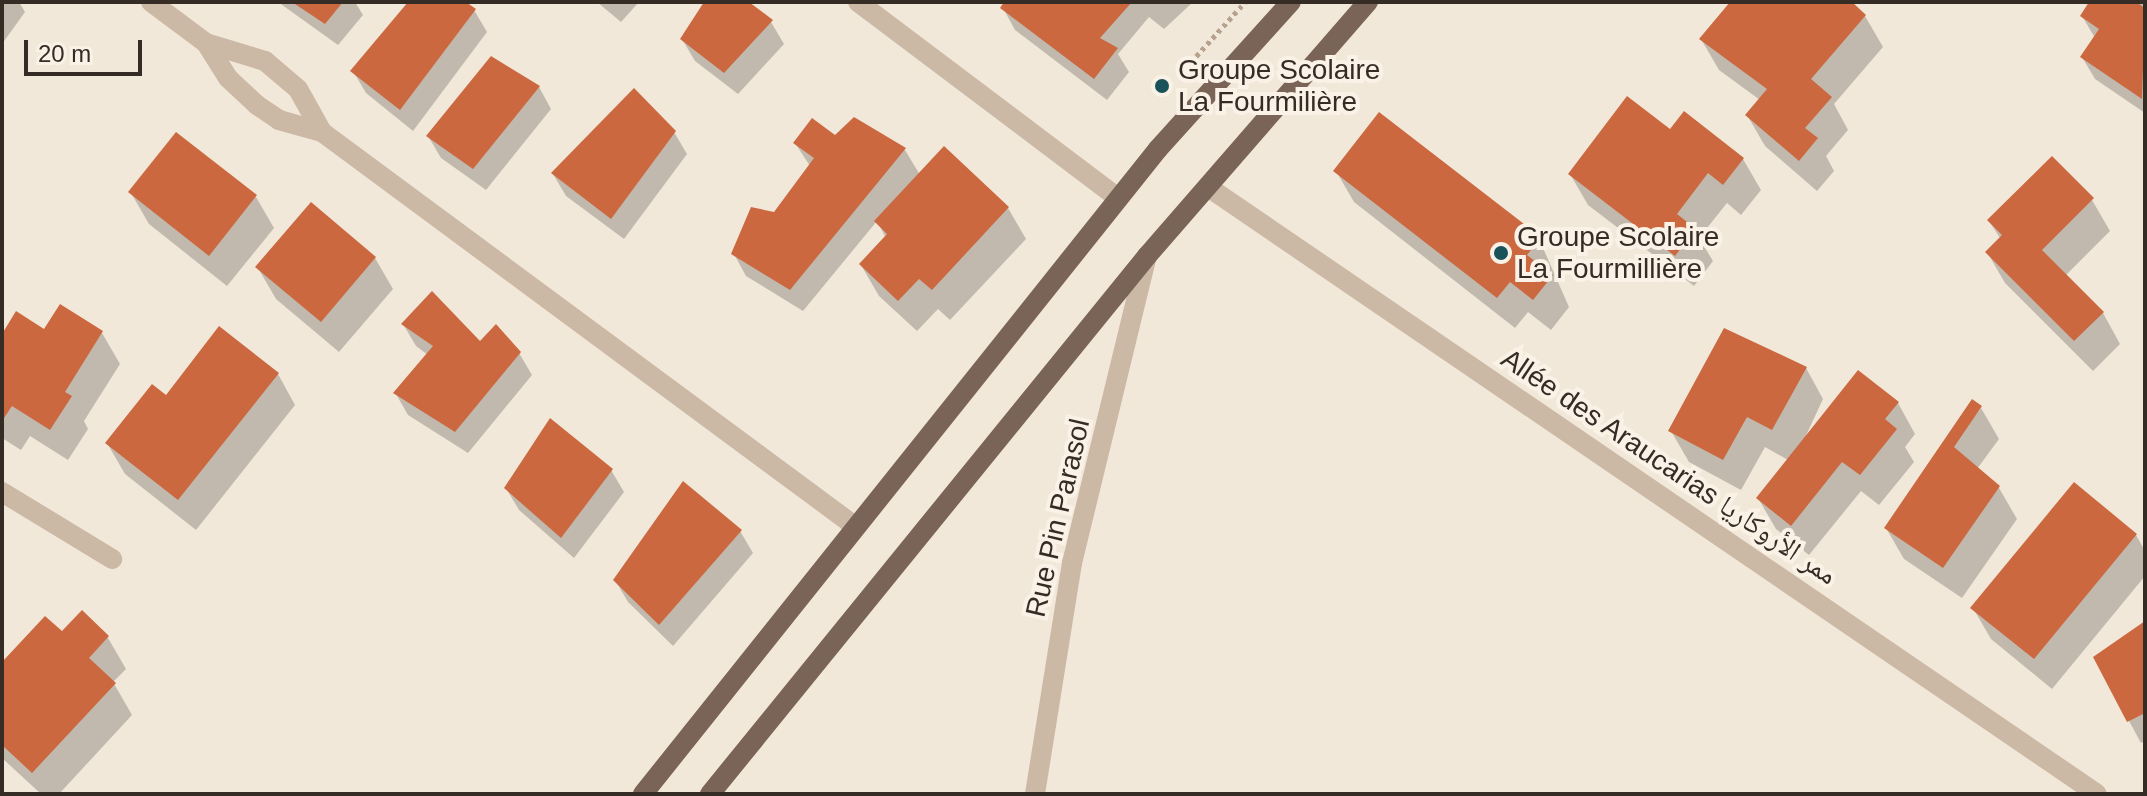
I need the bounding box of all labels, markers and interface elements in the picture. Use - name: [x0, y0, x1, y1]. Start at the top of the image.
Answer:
- scale bar: [28, 24, 146, 74]
- text: 20 m: [38, 40, 91, 67]
- place label: Groupe Scolaire La Fourmilière: [1178, 53, 1380, 119]
- marker: Groupe Scolaire La Fourmilière: [1153, 77, 1171, 95]
- place label: Groupe Scolaire La Fourmillière: [1517, 220, 1719, 286]
- marker: Groupe Scolaire La Fourmillière: [1492, 244, 1510, 262]
- street label: Allée des Araucarias ممر الأروكاريا: [1494, 341, 1844, 593]
- street label: Rue Pin Parasol: [1019, 416, 1097, 620]

